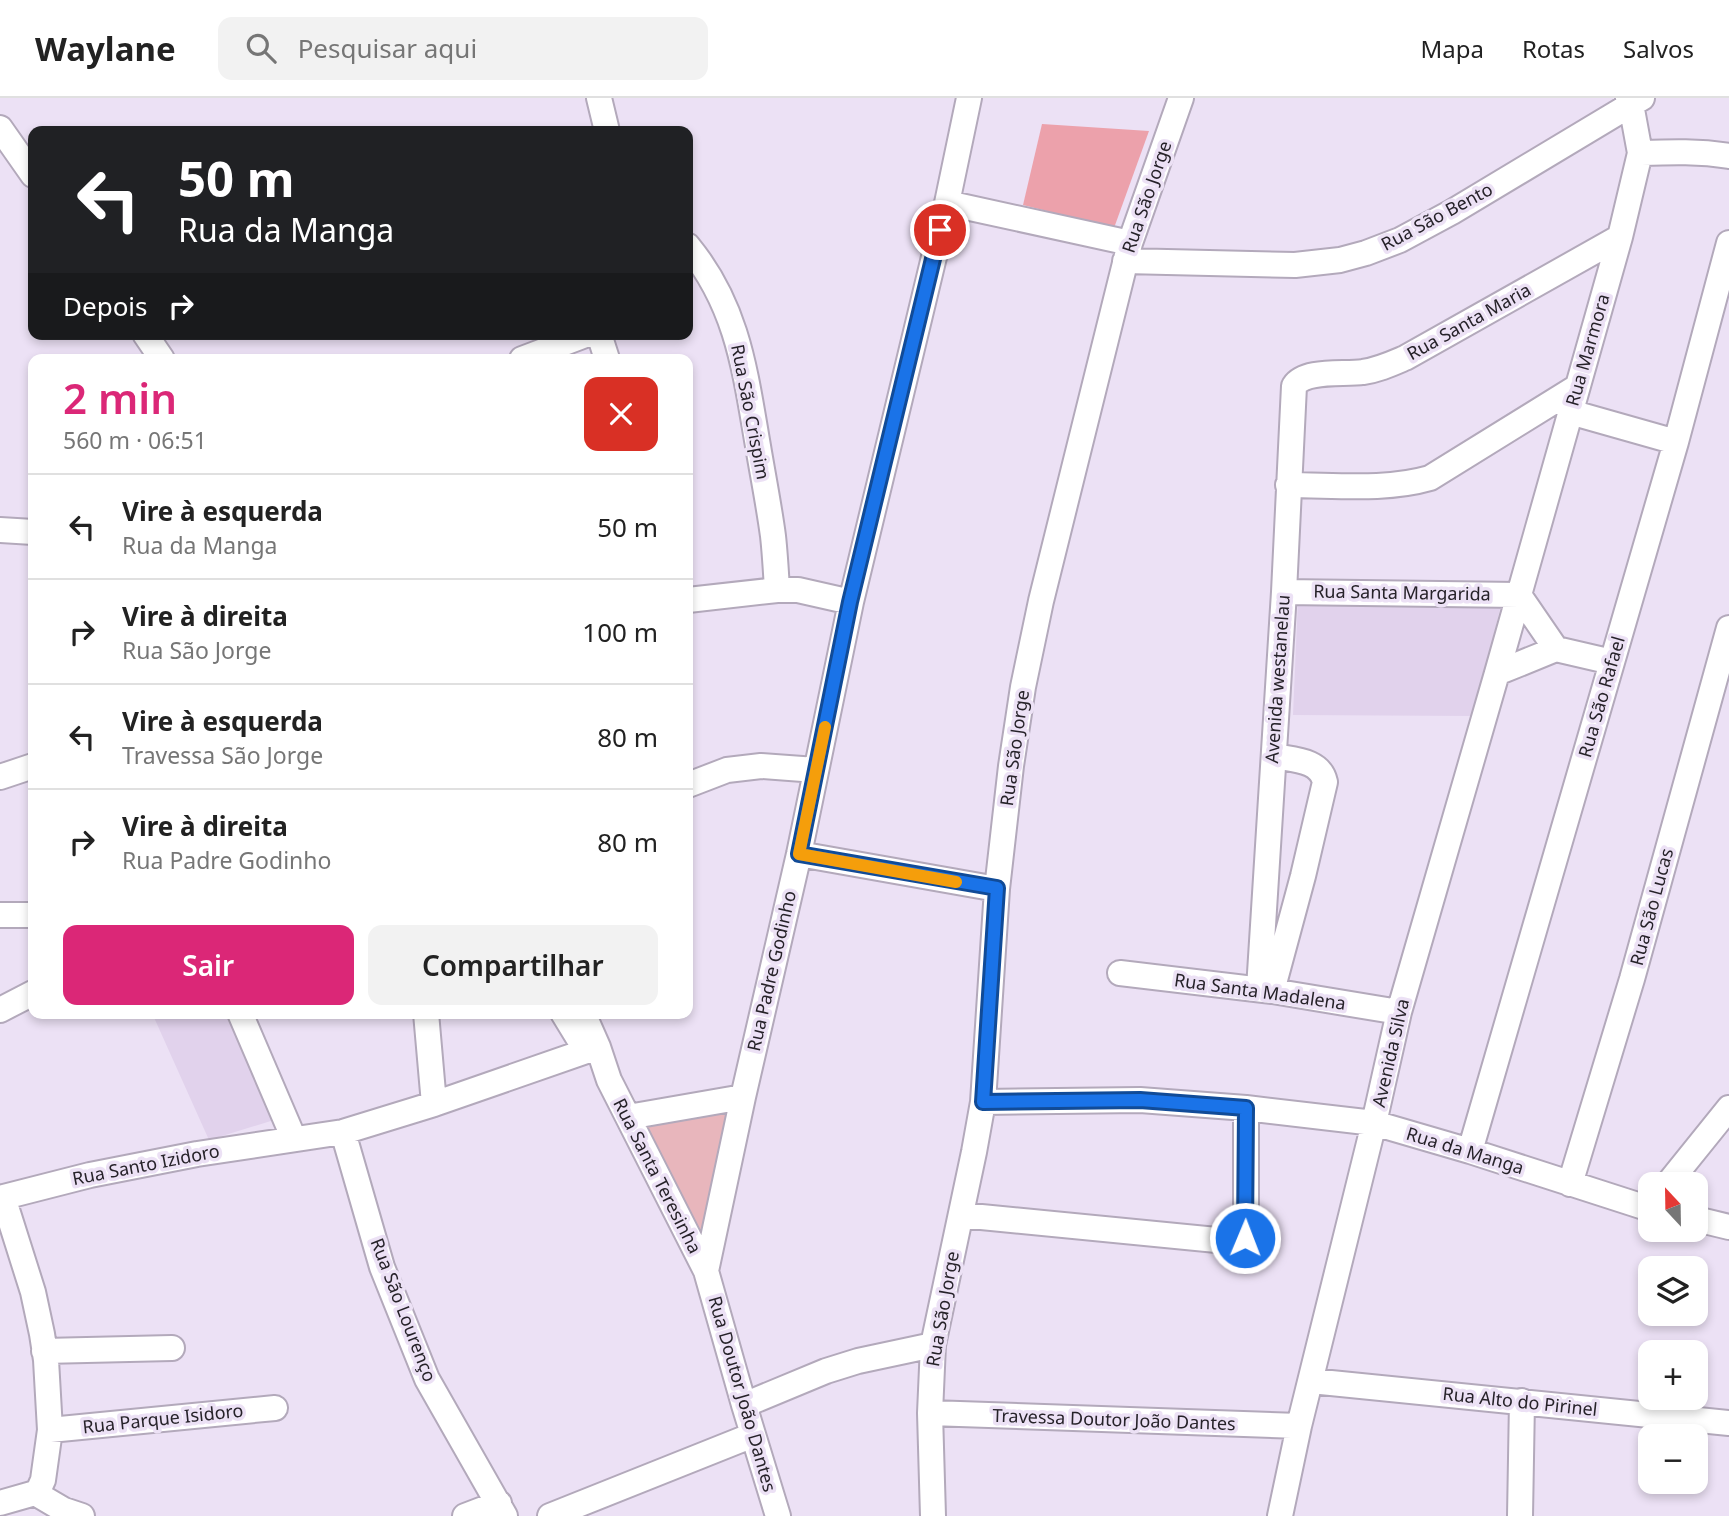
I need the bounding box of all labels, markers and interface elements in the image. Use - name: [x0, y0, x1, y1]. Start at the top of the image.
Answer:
- search box: [218, 17, 708, 80]
- text: Waylane: [35, 26, 176, 71]
- icon: search: [242, 29, 280, 67]
- text: Pesquisar aqui: [298, 30, 477, 66]
- text: Mapa: [1420, 32, 1484, 65]
- text: Rotas: [1522, 32, 1585, 65]
- text: Salvos: [1623, 32, 1694, 65]
- street label: Rua São Jorge: [1116, 137, 1176, 256]
- text: 50 m: [178, 145, 295, 211]
- icon: left: [63, 154, 154, 245]
- street label: Rua São Bento: [1377, 177, 1496, 256]
- pin: [910, 200, 970, 260]
- text: Rua da Manga: [178, 208, 394, 251]
- icon: arrive: [921, 211, 959, 249]
- street label: Rua Santa Maria: [1402, 277, 1535, 365]
- icon: right: [162, 287, 200, 325]
- text: Depois: [63, 288, 148, 324]
- street label: Rua Marmora: [1560, 291, 1615, 409]
- street label: Rua São Crispim: [726, 342, 776, 481]
- text: 2 min: [63, 369, 177, 426]
- button: close: [584, 377, 658, 451]
- text: 560 m · 06:51: [63, 424, 207, 456]
- text: Vire à esquerda: [122, 493, 323, 529]
- icon: left: [63, 508, 101, 546]
- text: 50 m: [597, 509, 658, 545]
- text: Rua da Manga: [122, 529, 277, 561]
- street label: Rua Santa Margarida: [1313, 578, 1491, 606]
- street label: Avenida westanelau: [1259, 594, 1295, 764]
- text: Vire à direita: [122, 598, 288, 634]
- icon: right: [63, 613, 101, 651]
- text: 100 m: [582, 614, 658, 650]
- street label: Rua São Rafael: [1572, 633, 1630, 760]
- text: Rua São Jorge: [122, 634, 271, 666]
- street label: Rua São Jorge: [994, 688, 1034, 807]
- text: Vire à esquerda: [122, 703, 323, 739]
- icon: left: [63, 718, 101, 756]
- text: 80 m: [597, 719, 658, 755]
- text: Travessa São Jorge: [122, 739, 323, 771]
- text: Vire à direita: [122, 808, 288, 844]
- icon: right: [63, 823, 101, 861]
- text: 80 m: [597, 824, 658, 860]
- text: Rua Padre Godinho: [122, 844, 331, 876]
- street label: Rua São Lucas: [1624, 845, 1678, 968]
- street label: Rua Padre Godinho: [741, 888, 801, 1053]
- button: Sair: [63, 925, 354, 1005]
- button: Compartilhar: [368, 925, 658, 1005]
- street label: Rua Santa Madalena: [1173, 967, 1348, 1015]
- street label: Avenida Silva: [1366, 996, 1414, 1109]
- street label: Rua Santa Teresinha: [608, 1094, 707, 1257]
- street label: Rua da Manga: [1404, 1121, 1527, 1179]
- street label: Rua Santo Izidoro: [70, 1138, 221, 1190]
- north arrow: [1638, 1172, 1708, 1242]
- map controls: [1638, 1172, 1708, 1494]
- position arrow: [1208, 1201, 1282, 1275]
- street label: Rua São Lourenço: [365, 1234, 442, 1385]
- street label: Rua São Jorge: [920, 1249, 964, 1368]
- button: layers: [1638, 1256, 1708, 1326]
- street label: Rua Doutor João Dantes: [703, 1293, 782, 1495]
- button: +: [1638, 1340, 1708, 1410]
- street label: Rua Alto do Pirinel: [1442, 1381, 1599, 1421]
- street label: Rua Parque Isidoro: [81, 1398, 244, 1438]
- street label: Travessa Doutor João Dantes: [992, 1403, 1236, 1435]
- button: −: [1638, 1424, 1708, 1494]

